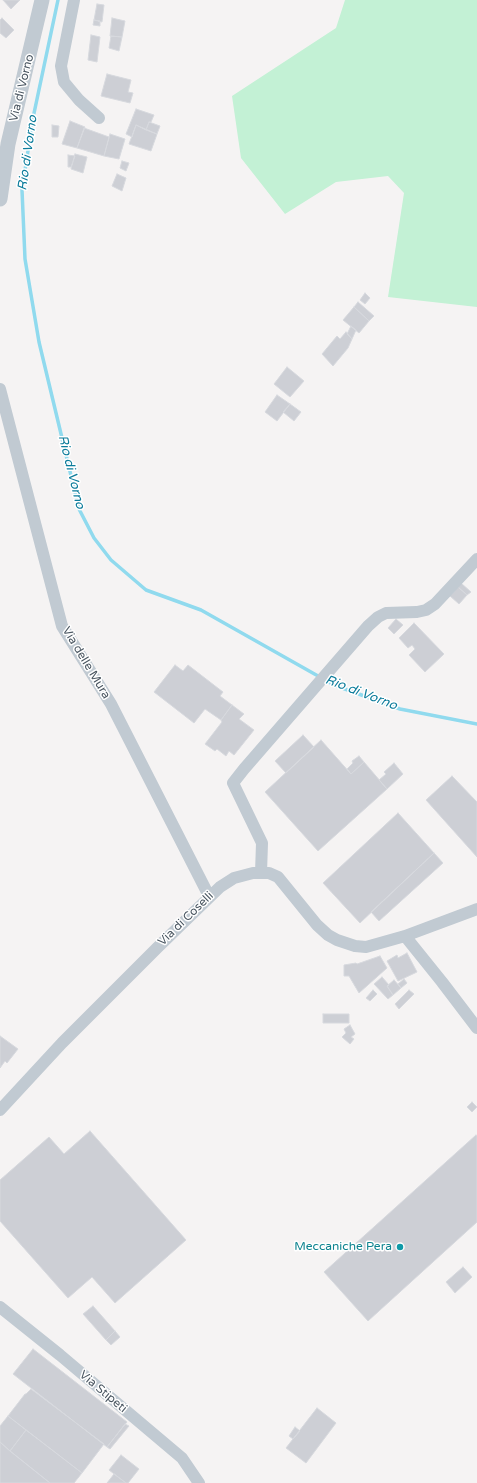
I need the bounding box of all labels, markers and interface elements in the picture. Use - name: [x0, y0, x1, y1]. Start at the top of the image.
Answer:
- street label: Via di Vorno: [7, 53, 37, 123]
- water label: Rio di Vorno: [15, 114, 41, 192]
- water label: Rio di Vorno: [54, 433, 88, 511]
- street label: Via delle Mura: [59, 624, 113, 702]
- water label: Rio di Vorno: [323, 672, 399, 714]
- street label: Via di Coselli: [155, 889, 217, 949]
- place label: Meccaniche Pera: [294, 1240, 392, 1254]
- marker: Meccaniche Pera: [395, 1242, 405, 1252]
- street label: Via Stipeti: [76, 1368, 130, 1416]

